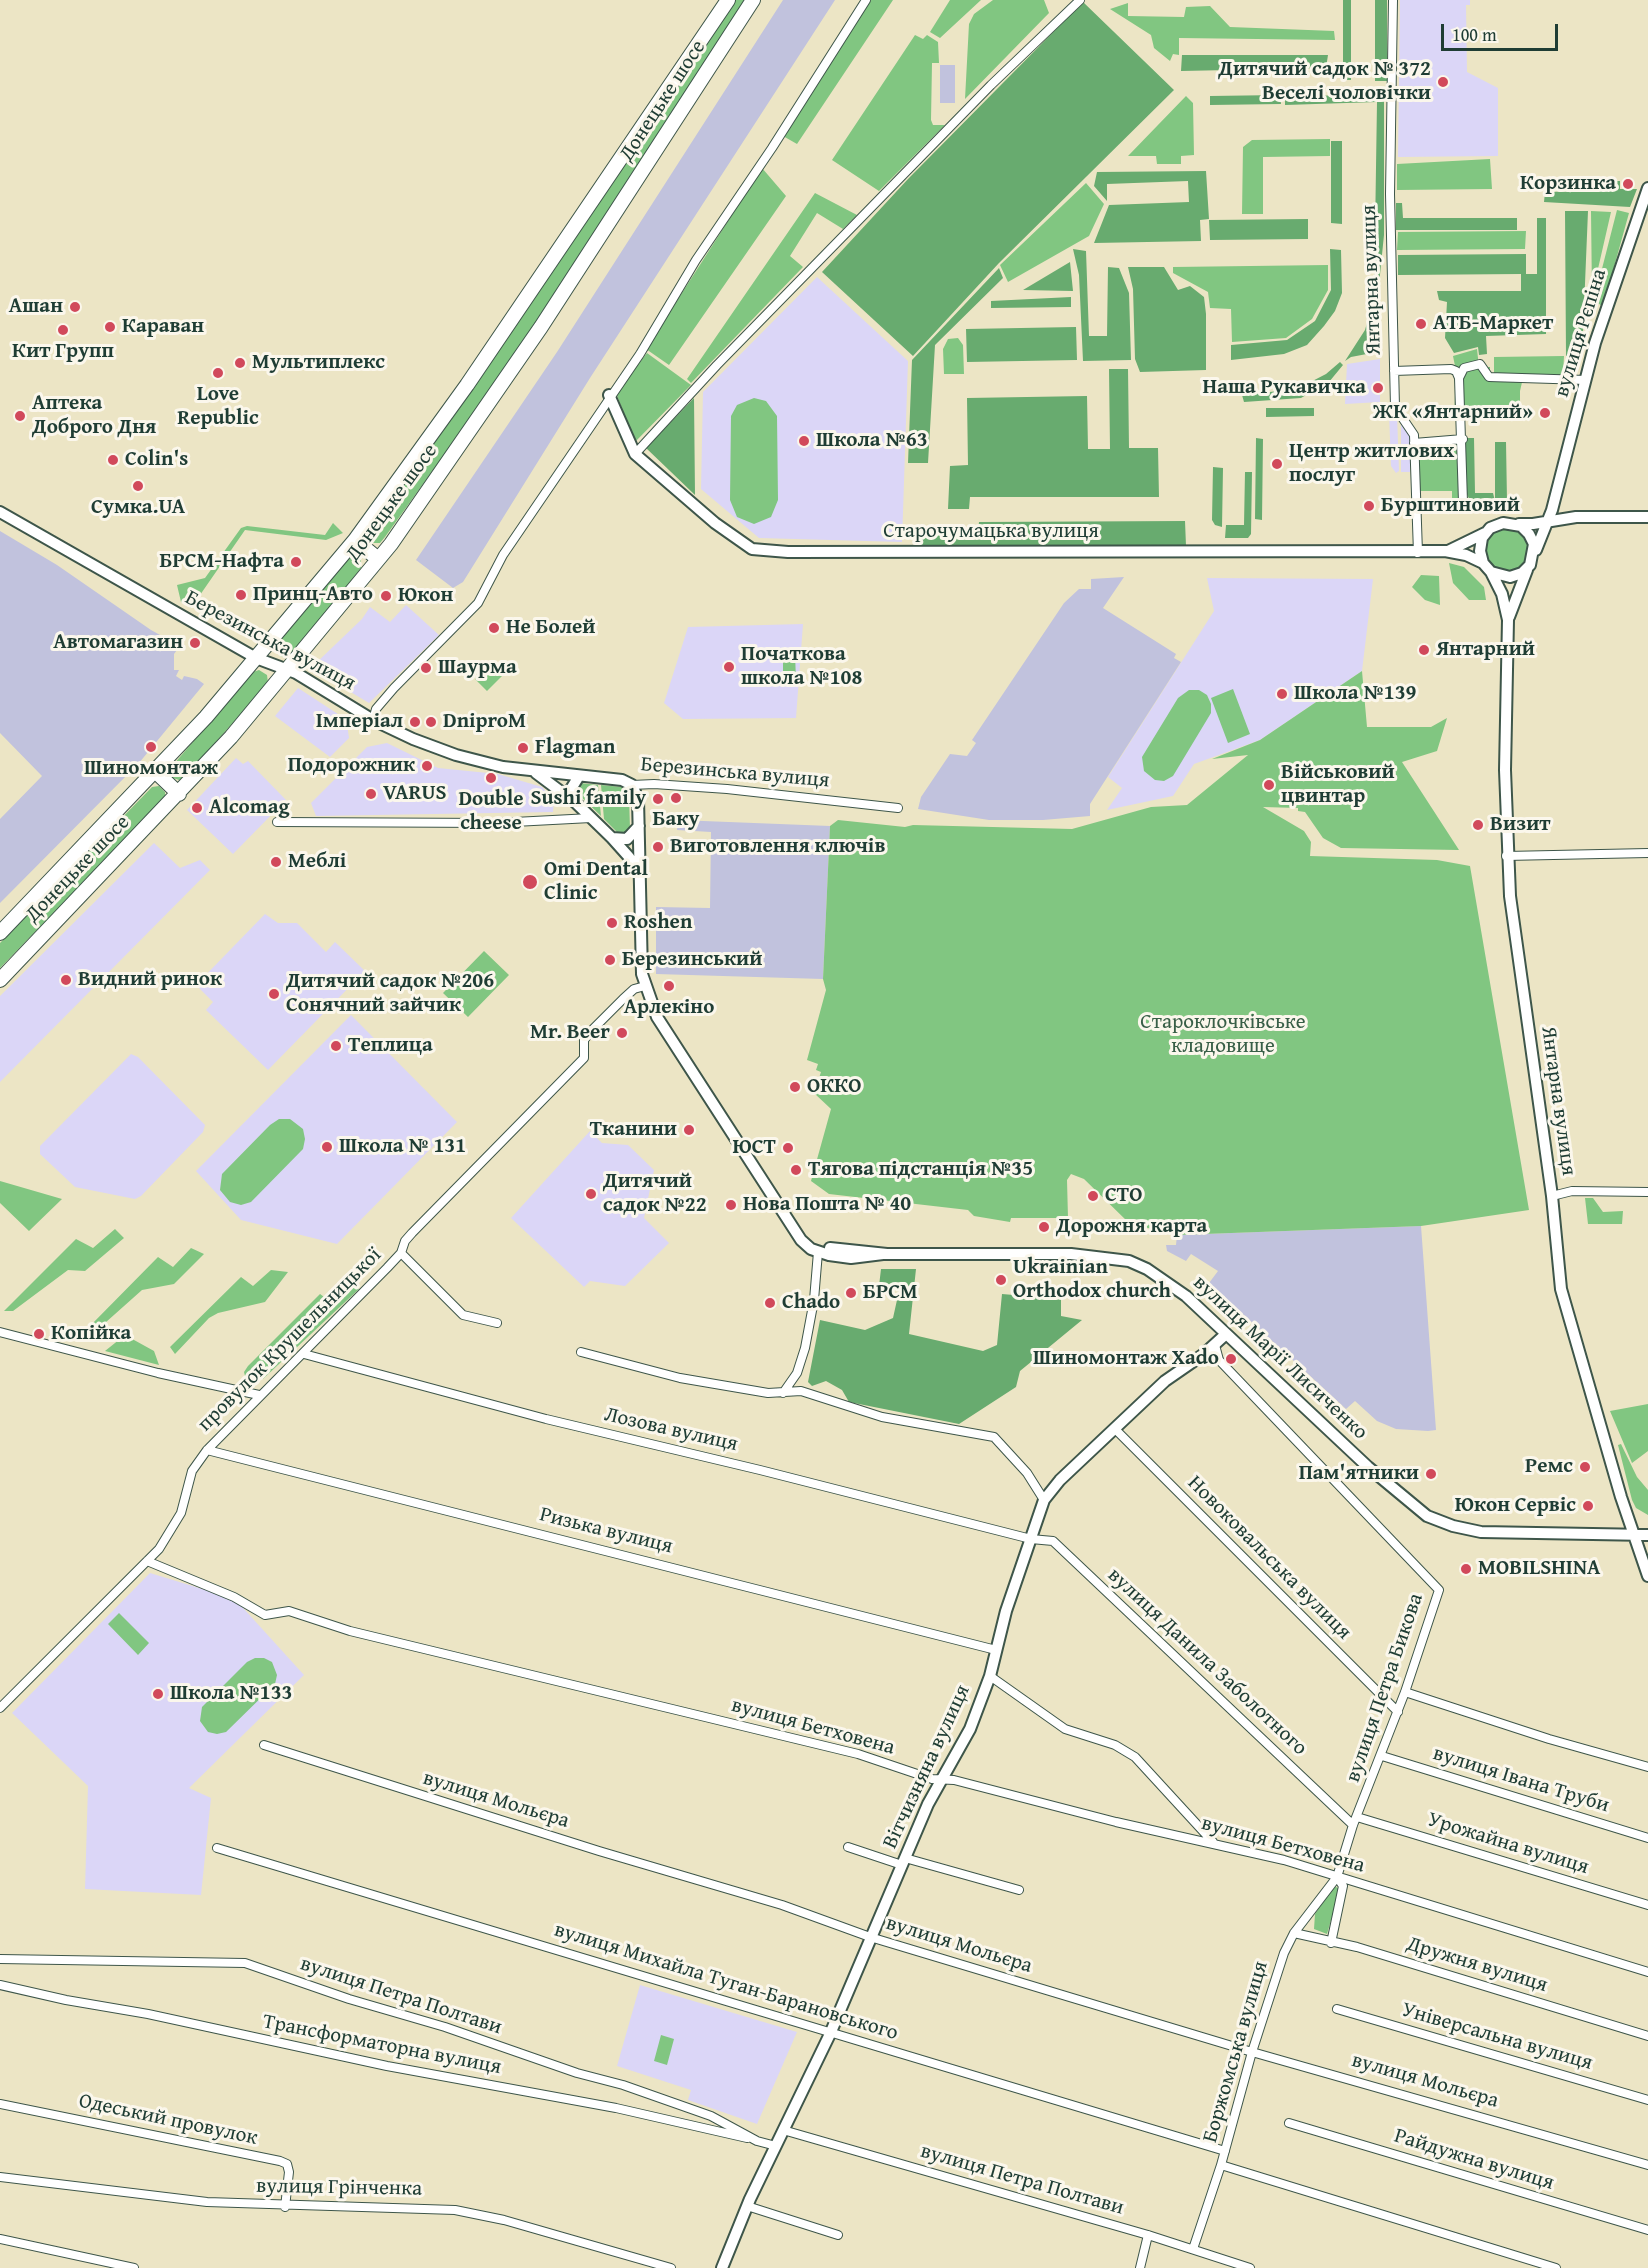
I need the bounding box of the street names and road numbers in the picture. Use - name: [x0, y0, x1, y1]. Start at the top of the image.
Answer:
- street label: Донецьке шосе: [615, 36, 711, 166]
- street label: Янтарна вулиця: [1357, 204, 1387, 356]
- street label: вулиця Рєпіна: [1550, 266, 1612, 400]
- street label: Донецьке шосе: [341, 439, 443, 567]
- street label: Старочумацька вулиця: [883, 519, 1099, 545]
- street label: Березинська вулиця: [181, 585, 359, 697]
- street label: Березинська вулиця: [640, 752, 830, 794]
- street label: Донецьке шосе: [21, 810, 135, 928]
- street label: Янтарна вулиця: [1535, 1025, 1581, 1177]
- street label: провулок Крушельницької: [193, 1243, 387, 1437]
- street label: вулиця Марії Лисиченко: [1187, 1271, 1373, 1445]
- street label: Лозова вулиця: [602, 1402, 740, 1458]
- street label: Новоковальська вулиця: [1182, 1471, 1356, 1645]
- street label: Ризька вулиця: [537, 1502, 675, 1560]
- street label: вулиця Данила Заболотного: [1102, 1563, 1312, 1761]
- street label: вулиця Петра Бикова: [1341, 1590, 1429, 1786]
- street label: Вітчизняна вулиця: [878, 1681, 976, 1853]
- street label: вулиця Бетховена: [729, 1693, 897, 1761]
- street label: вулиця Івана Труби: [1430, 1741, 1612, 1819]
- street label: вулиця Мольєра: [420, 1766, 572, 1834]
- street label: Урожайна вулиця: [1424, 1808, 1592, 1880]
- street label: вулиця Бетховена: [1199, 1811, 1367, 1879]
- street label: вулиця Мольєра: [883, 1911, 1035, 1979]
- street label: вулиця Михайла Туган-Барановського: [551, 1918, 901, 2046]
- street label: Дружня вулиця: [1404, 1932, 1550, 1998]
- street label: вулиця Петра Полтави: [297, 1952, 505, 2040]
- street label: Боржомська вулиця: [1198, 1958, 1274, 2146]
- street label: Універсальна вулиця: [1399, 1998, 1595, 2076]
- street label: Трансформаторна вулиця: [261, 2010, 503, 2080]
- street label: вулиця Мольєра: [1349, 2048, 1501, 2114]
- street label: Одеський провулок: [76, 2089, 260, 2151]
- street label: Райдужна вулиця: [1391, 2124, 1557, 2196]
- street label: вулиця Петра Полтави: [917, 2139, 1127, 2221]
- street label: вулиця Грінченка: [256, 2174, 422, 2202]

